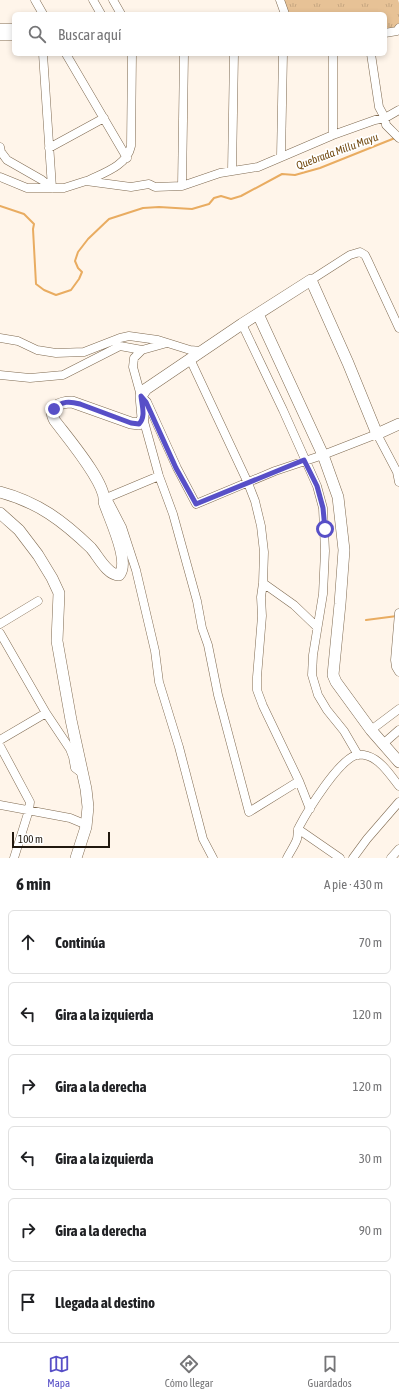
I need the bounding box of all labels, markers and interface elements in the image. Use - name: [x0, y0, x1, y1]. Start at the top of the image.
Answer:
- search box: [12, 12, 387, 56]
- icon: search: [26, 23, 48, 45]
- text: Buscar aquí: [58, 26, 121, 43]
- water label: Quebrada Millu Mayu: [294, 130, 380, 171]
- route end: [45, 400, 63, 418]
- route start: [316, 520, 334, 538]
- scale bar: [12, 830, 110, 849]
- text: 100 m: [18, 833, 43, 845]
- text: 6 min: [16, 874, 51, 894]
- text: A pie · 430 m: [324, 877, 383, 892]
- icon: ahead: [17, 931, 39, 953]
- text: Continúa: [55, 934, 105, 951]
- text: 70 m: [359, 935, 382, 950]
- icon: left: [17, 1003, 39, 1025]
- text: Gira a la izquierda: [55, 1006, 153, 1023]
- text: 120 m: [353, 1007, 382, 1022]
- icon: right: [17, 1075, 39, 1097]
- text: Gira a la derecha: [55, 1078, 146, 1095]
- text: 120 m: [353, 1079, 382, 1094]
- icon: left: [17, 1147, 39, 1169]
- text: Gira a la izquierda: [55, 1150, 153, 1167]
- text: 30 m: [359, 1151, 382, 1166]
- icon: right: [17, 1219, 39, 1241]
- text: Gira a la derecha: [55, 1222, 146, 1239]
- text: 90 m: [359, 1223, 382, 1238]
- icon: arrive: [17, 1291, 39, 1313]
- text: Llegada al destino: [55, 1294, 155, 1311]
- tab: Mapa: [47, 1353, 70, 1389]
- tab: Cómo llegar: [165, 1353, 213, 1389]
- tab: Guardados: [308, 1353, 352, 1389]

